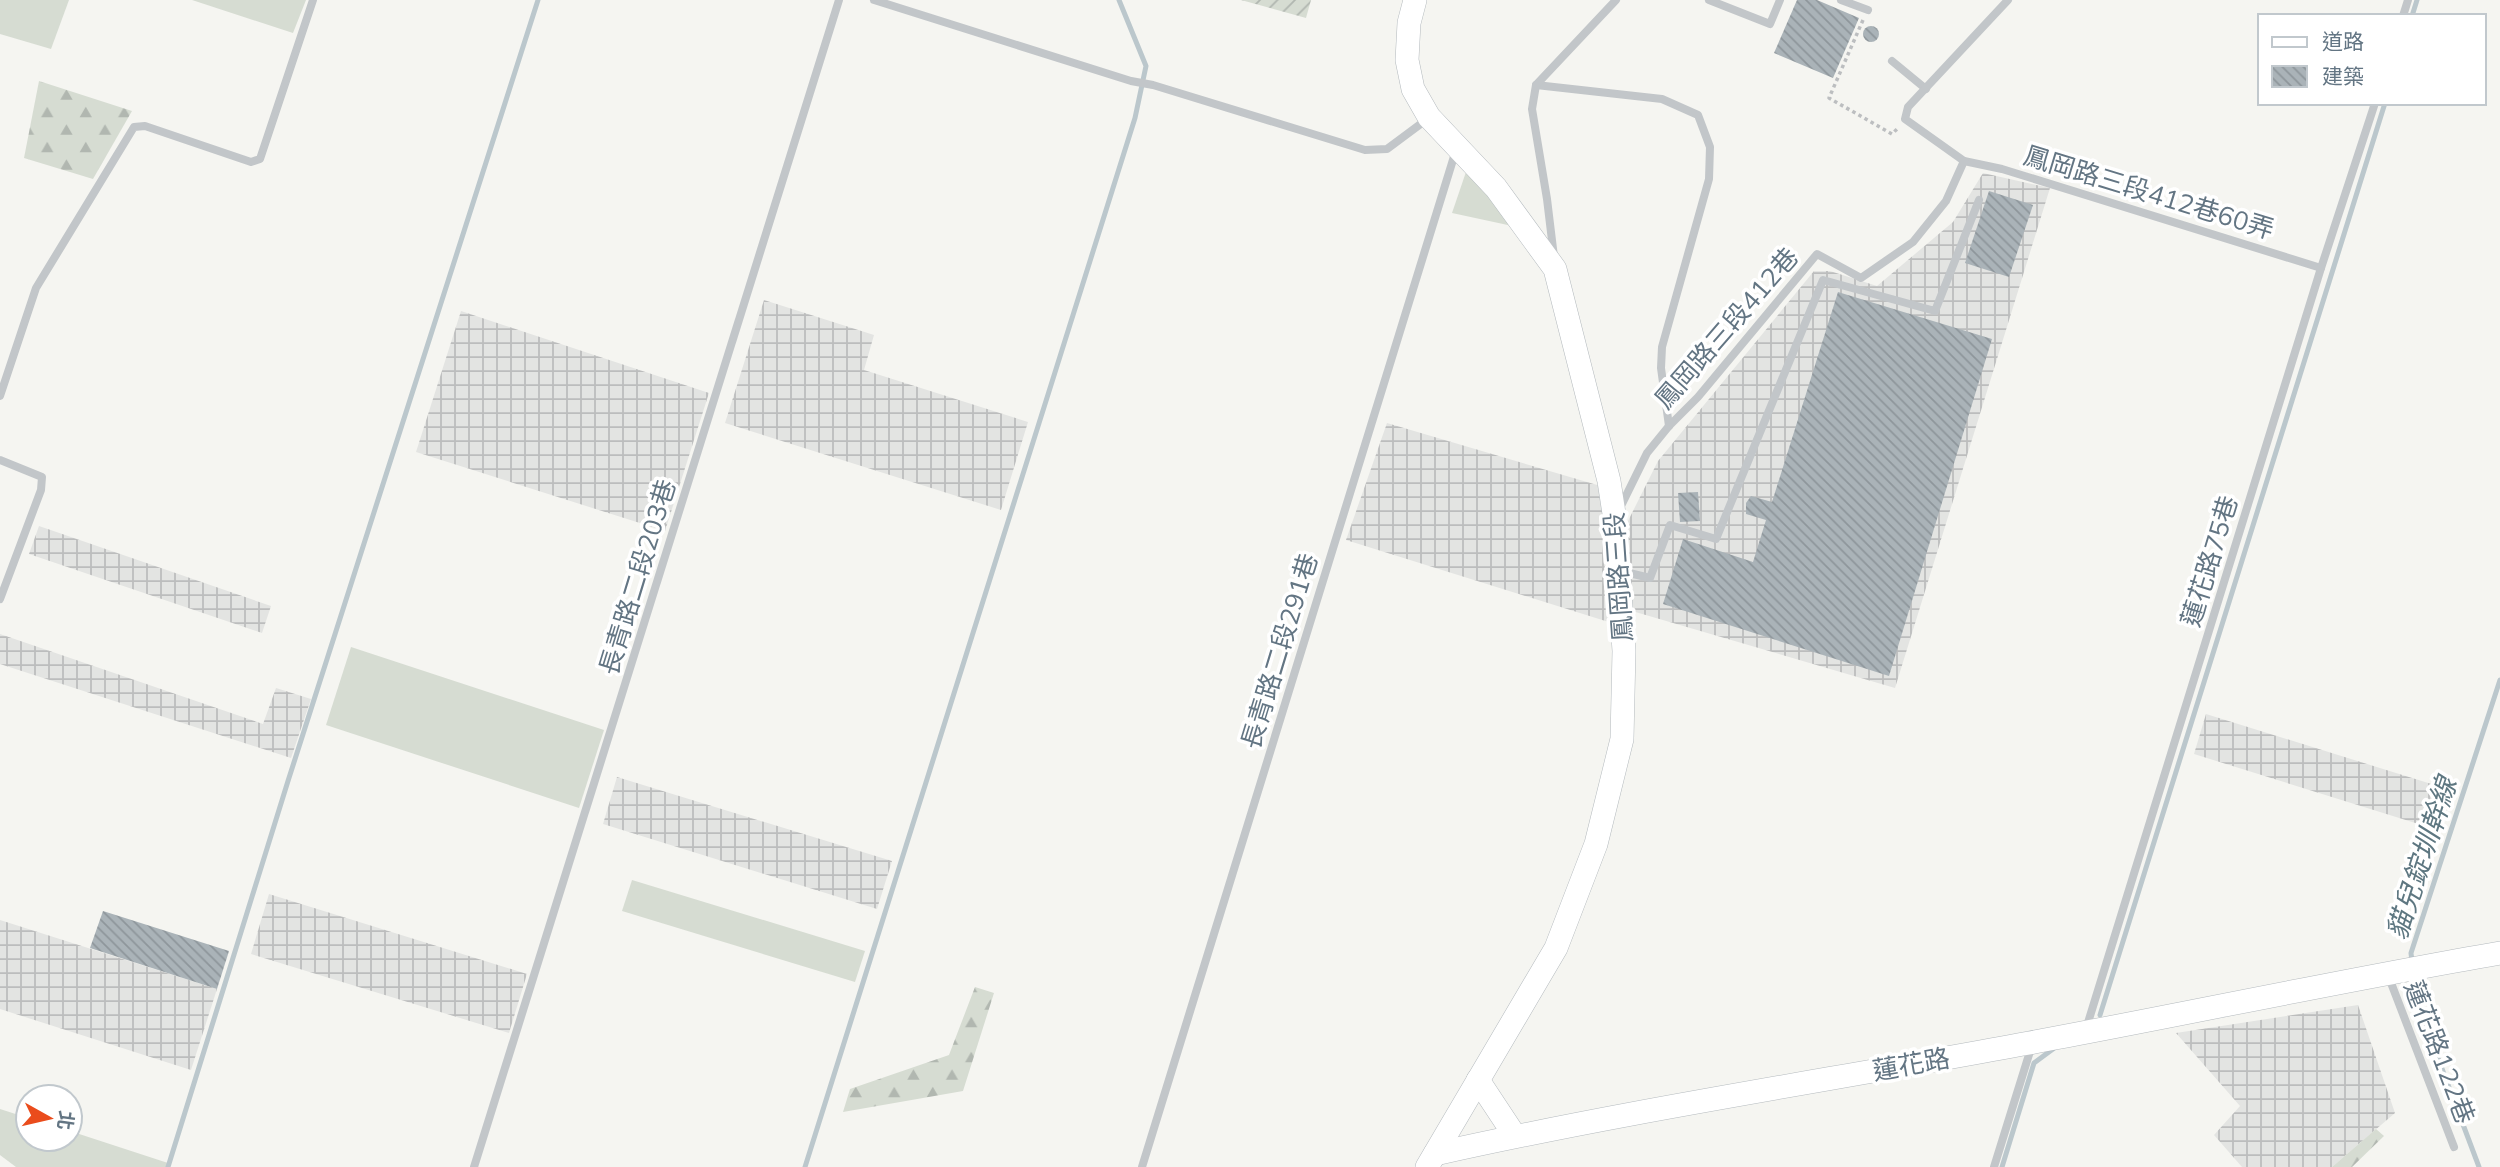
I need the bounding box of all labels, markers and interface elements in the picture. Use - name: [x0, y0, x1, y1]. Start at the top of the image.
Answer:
- legend: [2258, 14, 2486, 105]
- text: 道路: [2322, 28, 2364, 54]
- text: 建築: [2322, 63, 2364, 89]
- street label: 鳳岡路三段412巷60弄: [2020, 138, 2278, 246]
- street label: 鳳岡路三段412巷: [1647, 241, 1805, 415]
- street label: 長青路二段203巷: [592, 475, 682, 679]
- street label: 蓮花路75巷: [2173, 492, 2245, 630]
- street label: 鳳岡路三段: [1597, 511, 1639, 643]
- street label: 長青路二段291巷: [1234, 549, 1324, 753]
- water label: 貓兒錠圳幹線: [2378, 770, 2465, 943]
- street label: 蓮花路122巷: [2398, 976, 2482, 1128]
- street label: 蓮花路: [1870, 1041, 1952, 1087]
- north arrow: [14, 1083, 84, 1153]
- text: 北: [53, 1109, 79, 1131]

